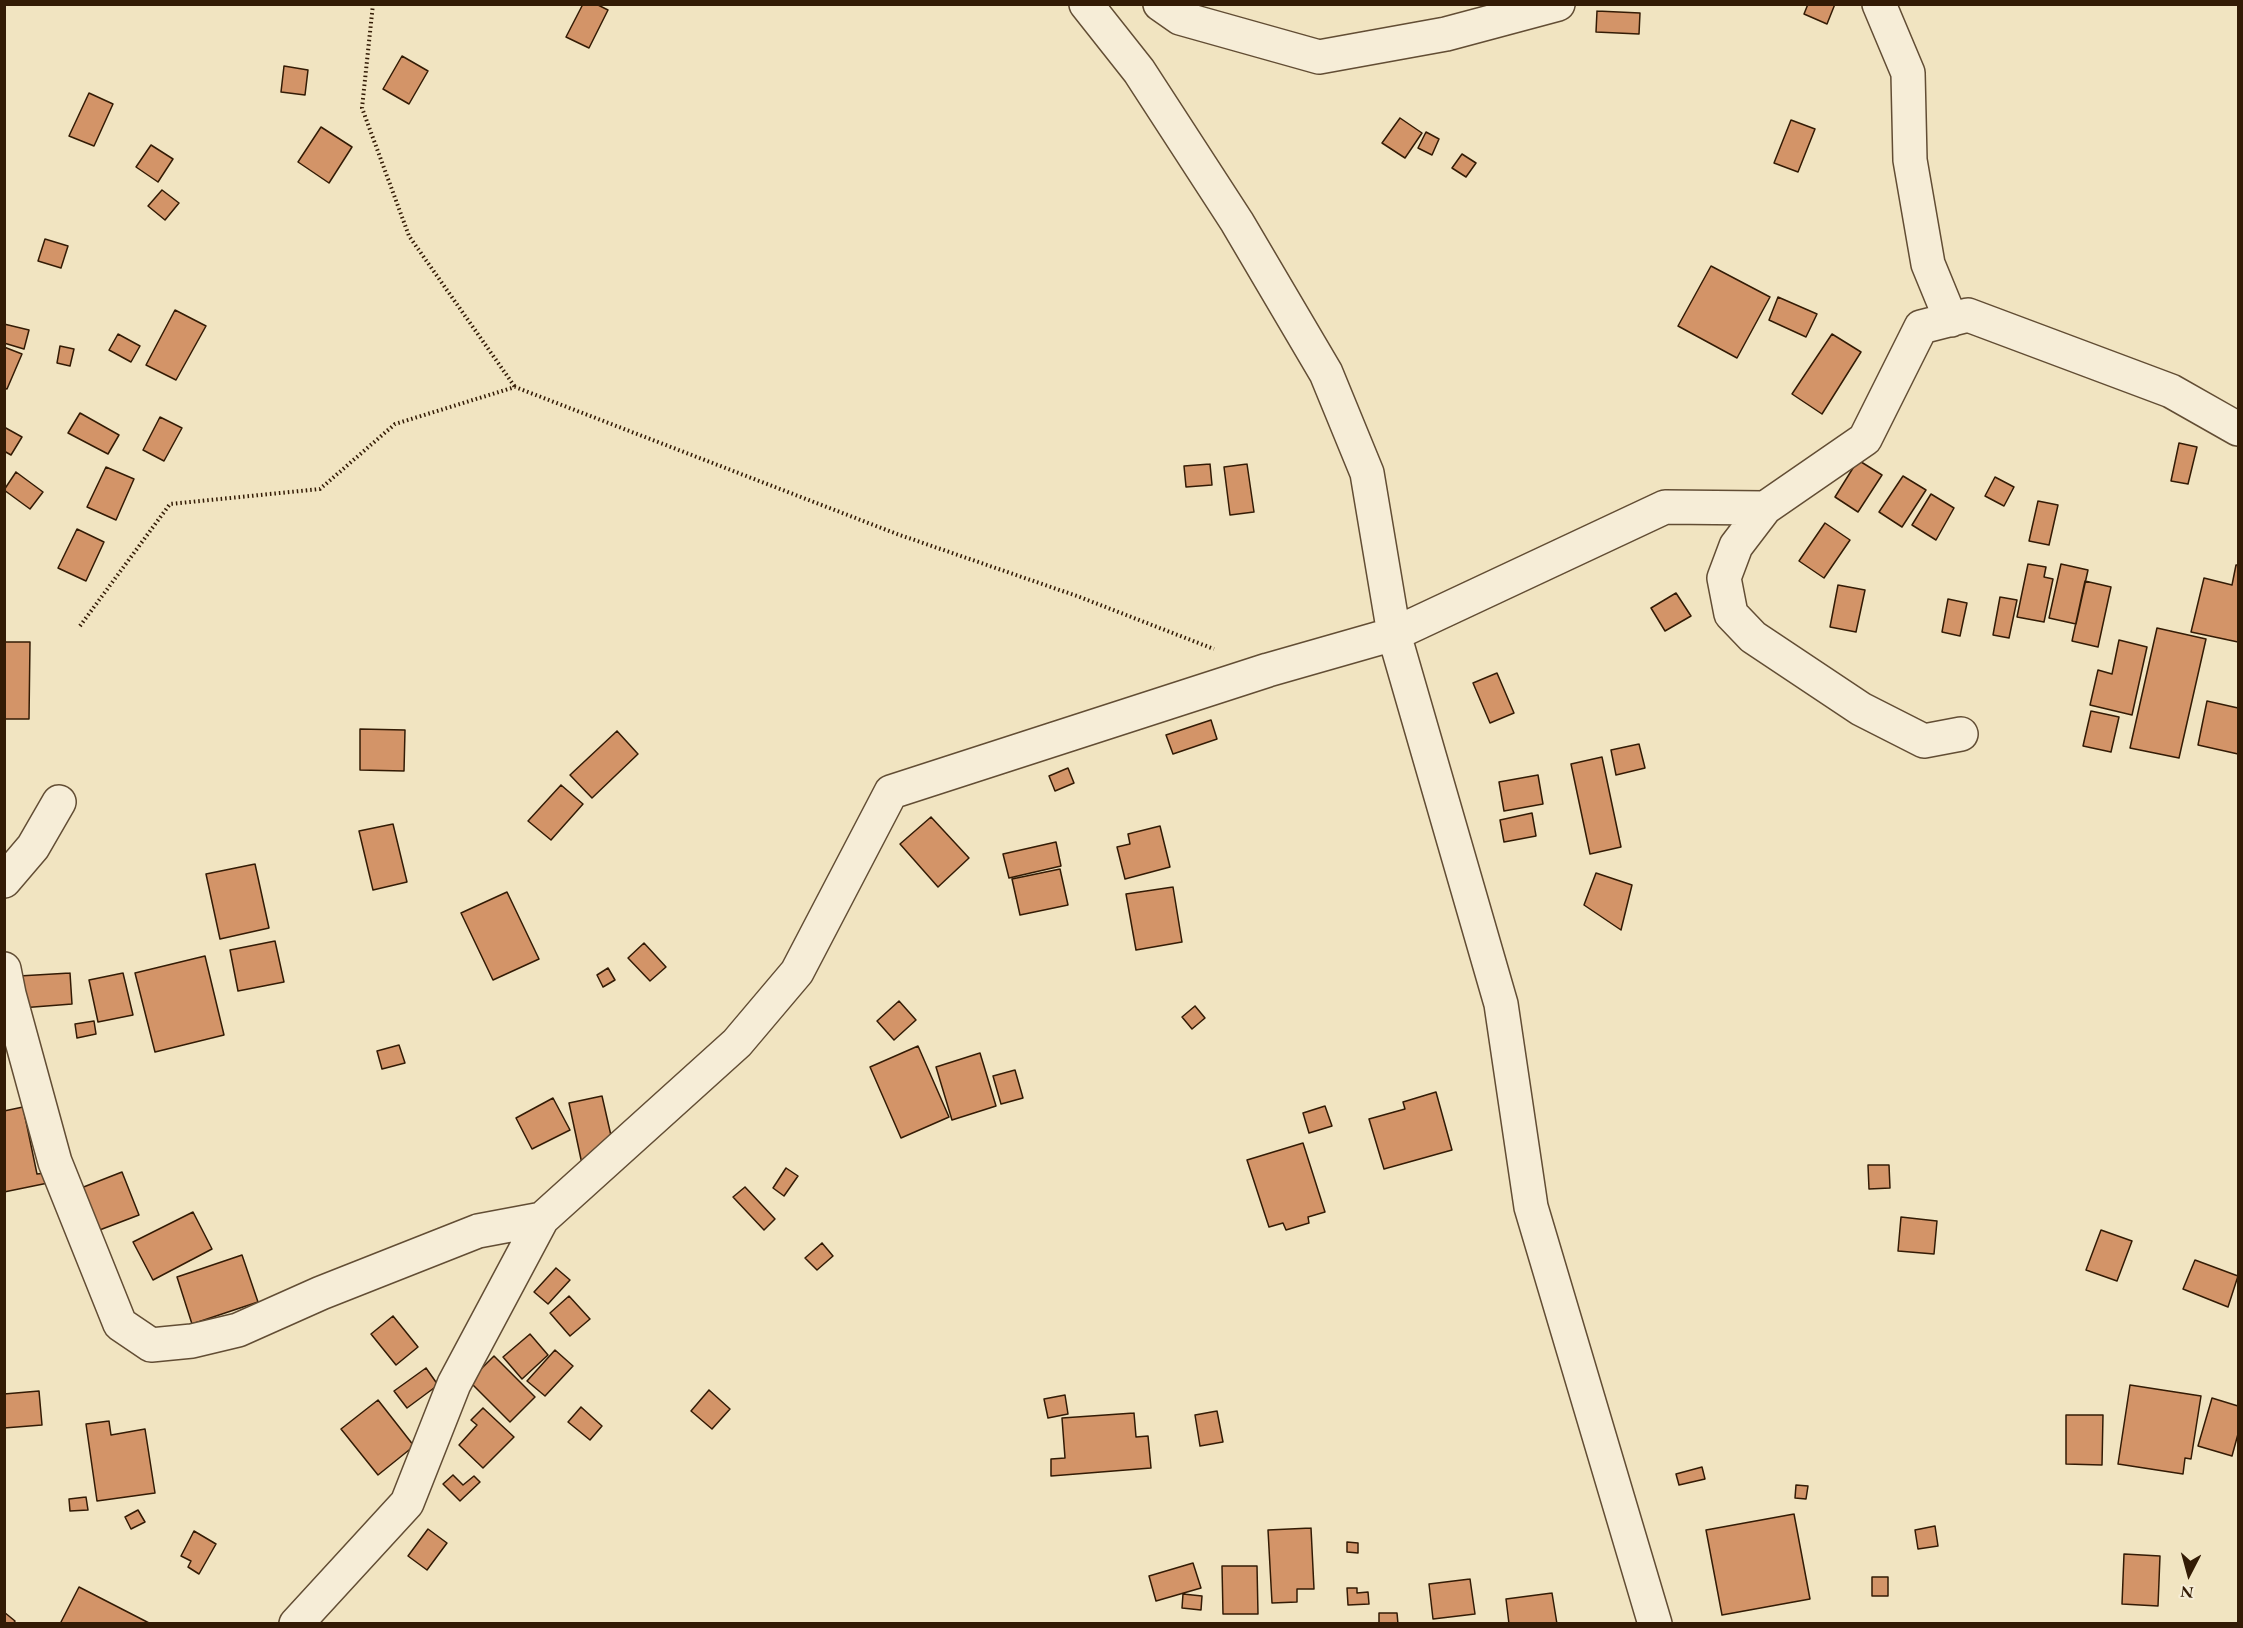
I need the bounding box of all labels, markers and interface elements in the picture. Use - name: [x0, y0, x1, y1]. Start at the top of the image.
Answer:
- north arrow: [2159, 1544, 2219, 1604]
- text: N: [2180, 1581, 2195, 1604]

